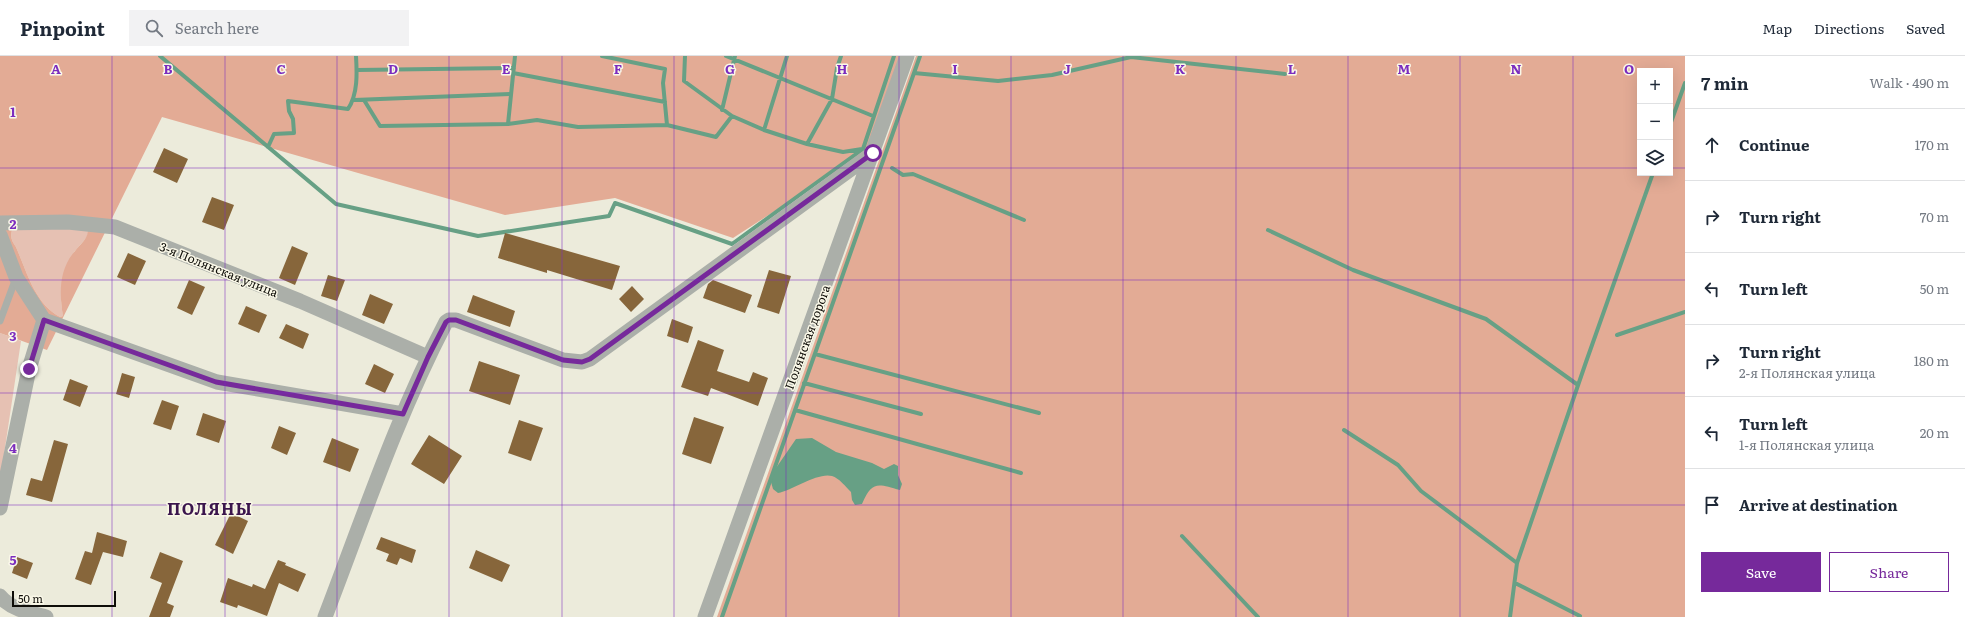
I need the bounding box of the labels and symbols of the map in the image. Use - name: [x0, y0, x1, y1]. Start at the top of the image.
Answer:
- text: A: [51, 59, 61, 78]
- text: B: [164, 59, 173, 78]
- text: C: [276, 59, 286, 78]
- text: D: [388, 59, 398, 78]
- text: E: [502, 59, 511, 78]
- text: F: [614, 59, 622, 78]
- text: G: [725, 59, 735, 78]
- text: H: [837, 59, 848, 78]
- text: I: [952, 59, 958, 78]
- text: J: [1063, 59, 1071, 78]
- text: K: [1175, 59, 1186, 78]
- text: L: [1288, 59, 1296, 78]
- text: M: [1398, 59, 1411, 78]
- text: N: [1511, 59, 1522, 78]
- text: O: [1624, 59, 1634, 78]
- text: 1: [10, 102, 16, 121]
- route start: [864, 144, 882, 162]
- text: 2: [10, 214, 17, 233]
- street label: 3-я Полянская улица: [157, 237, 281, 301]
- street label: Полянская дорога: [780, 282, 834, 392]
- text: 3: [9, 326, 17, 345]
- route end: [20, 360, 38, 378]
- text: 4: [9, 438, 17, 457]
- district label: ПОЛЯНЫ: [167, 496, 253, 520]
- text: 5: [9, 550, 17, 569]
- scale bar: [12, 589, 116, 608]

